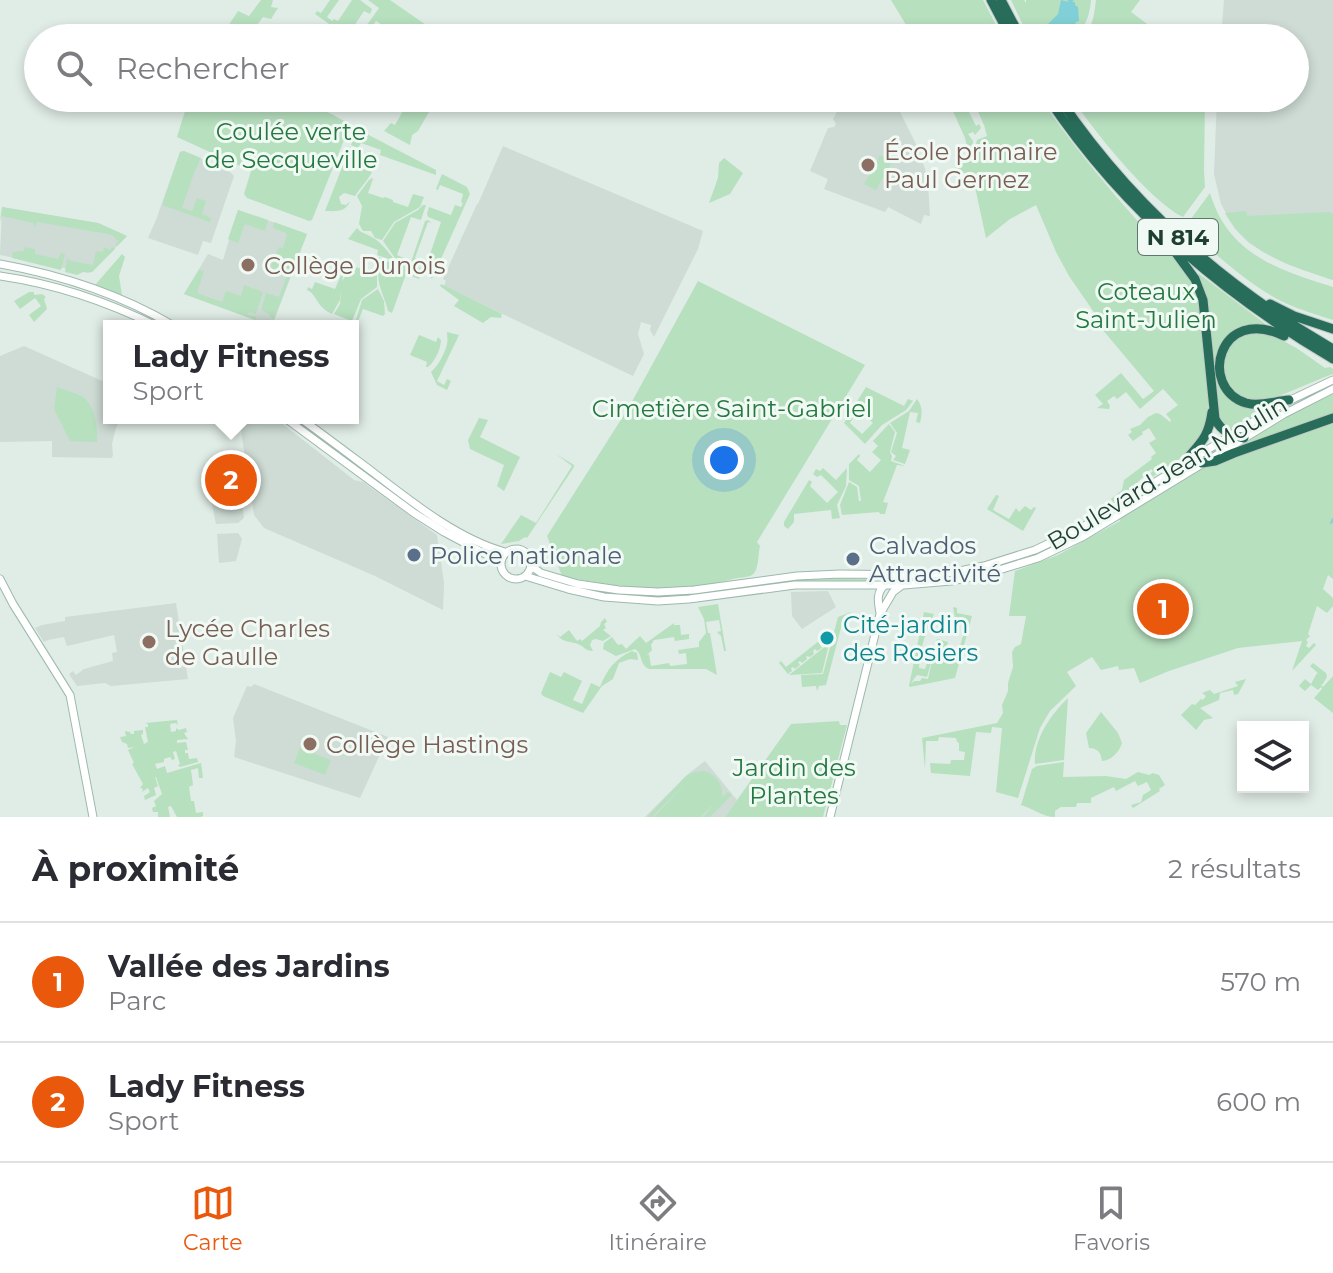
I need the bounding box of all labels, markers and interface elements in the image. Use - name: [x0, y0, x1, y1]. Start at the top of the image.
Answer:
- search box: [24, 24, 1309, 112]
- icon: search: [52, 46, 96, 90]
- text: Rechercher: [116, 50, 290, 87]
- park label: Coulée verte de Secqueville: [204, 117, 378, 174]
- place label: École primaire Paul Gernez: [884, 137, 1058, 194]
- marker: École primaire Paul Gernez: [859, 156, 877, 174]
- road number: N 814: [1138, 219, 1218, 255]
- place label: Collège Dunois: [264, 251, 446, 280]
- marker: Collège Dunois: [239, 256, 257, 274]
- park label: Coteaux Saint-Julien: [1075, 277, 1217, 334]
- popup: [103, 320, 359, 424]
- text: Lady Fitness: [133, 338, 329, 375]
- text: Sport: [133, 375, 204, 407]
- street label: Boulevard Jean Moulin: [1042, 390, 1292, 556]
- park label: Cimetière Saint-Gabriel: [592, 394, 872, 423]
- your location: [704, 440, 744, 480]
- pin: 2: [205, 450, 257, 510]
- place label: Calvados Attractivité: [869, 531, 1001, 588]
- place label: Police nationale: [430, 541, 622, 570]
- marker: Police nationale: [405, 546, 423, 564]
- marker: Calvados Attractivité: [844, 550, 862, 568]
- pin: 1: [1137, 579, 1189, 639]
- place label: Cité-jardin des Rosiers: [843, 610, 978, 667]
- place label: Lycée Charles de Gaulle: [165, 614, 330, 671]
- marker: Cité-jardin des Rosiers: [818, 629, 836, 647]
- marker: Lycée Charles de Gaulle: [140, 633, 158, 651]
- map controls: [1237, 721, 1309, 793]
- button: layers: [1237, 721, 1309, 793]
- place label: Collège Hastings: [326, 730, 528, 759]
- marker: Collège Hastings: [301, 735, 319, 753]
- park label: Jardin des Plantes: [731, 753, 856, 810]
- text: À proximité: [32, 848, 239, 890]
- text: 2 résultats: [1168, 853, 1301, 885]
- text: Vallée des Jardins: [108, 948, 390, 985]
- text: 1: [53, 966, 63, 998]
- text: 570 m: [1220, 966, 1301, 998]
- text: Parc: [108, 985, 166, 1017]
- text: Lady Fitness: [108, 1068, 305, 1105]
- text: 2: [50, 1086, 66, 1118]
- text: 600 m: [1216, 1086, 1301, 1118]
- text: Sport: [108, 1105, 179, 1137]
- tab: Carte: [183, 1181, 242, 1256]
- tab: Itinéraire: [609, 1181, 707, 1256]
- tab: Favoris: [1073, 1181, 1150, 1256]

